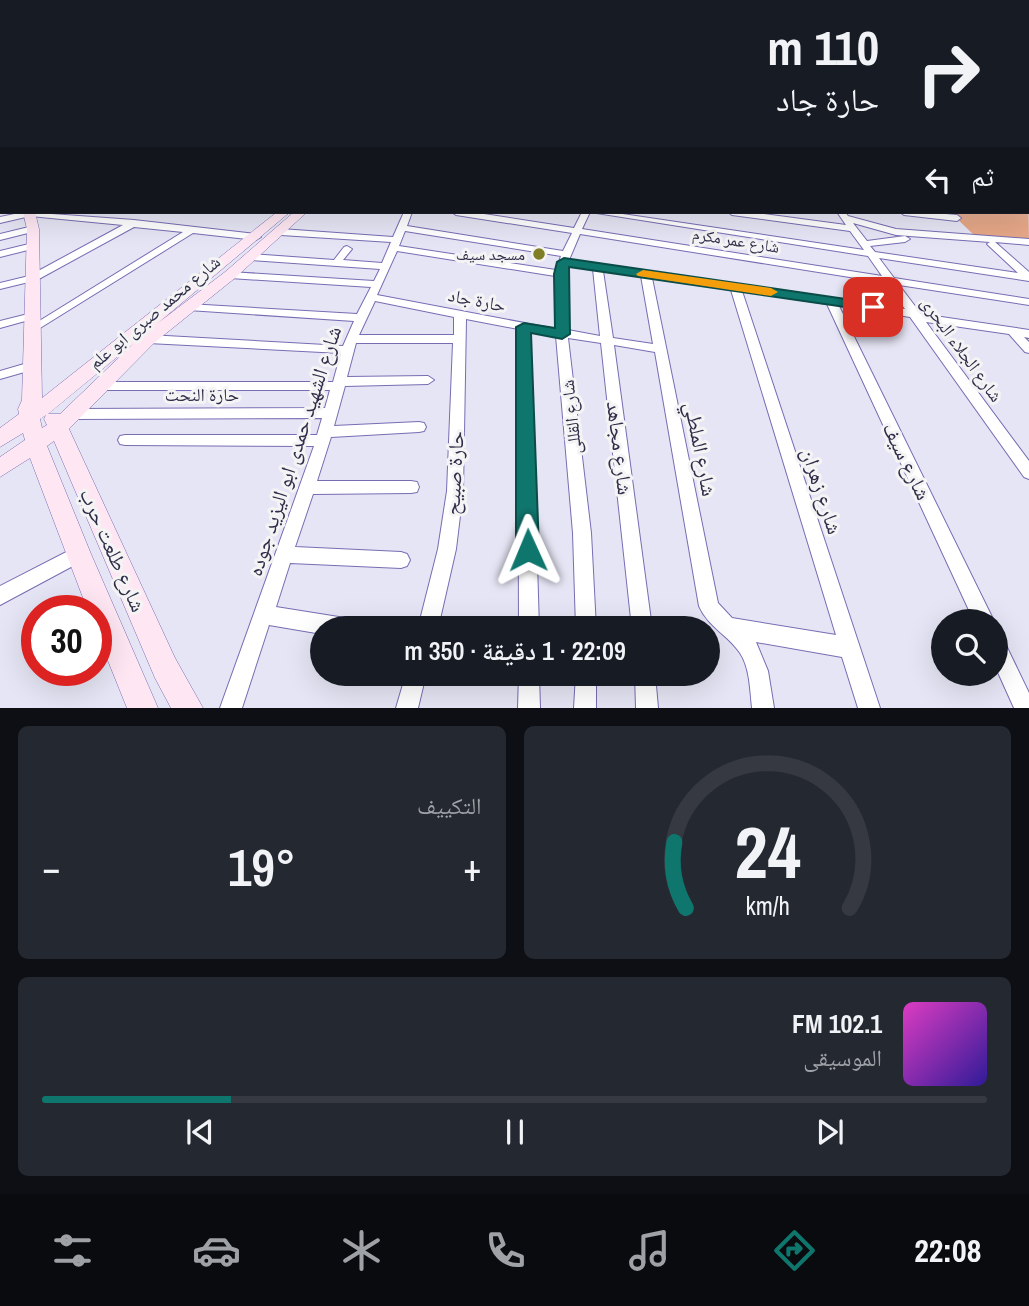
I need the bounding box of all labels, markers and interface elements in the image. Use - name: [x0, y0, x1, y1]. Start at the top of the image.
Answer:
- text: 110 m: [767, 14, 879, 80]
- icon: right: [903, 28, 994, 119]
- text: حارة جاد: [776, 78, 879, 121]
- text: ثم: [971, 159, 994, 194]
- icon: left: [919, 161, 957, 199]
- street label: شارع عمر مكرم: [691, 222, 781, 258]
- place label: مسجد سيف: [456, 243, 525, 265]
- marker: مسجد سيف: [531, 246, 547, 262]
- street label: شارع محمد صبرى ابو علم: [83, 249, 225, 375]
- pin: [843, 277, 903, 337]
- street label: حارة جاد: [446, 282, 508, 318]
- icon: arrive: [854, 288, 892, 326]
- street label: شارع الجلاء البحرى: [915, 291, 1009, 407]
- street label: شارع الشهيد حمدى ابو اليزيد جوده: [240, 322, 348, 580]
- street label: شارع القللى: [555, 379, 587, 455]
- street label: حارة النحت: [165, 382, 239, 407]
- street label: شارع مجاهد: [600, 399, 640, 497]
- street label: شارع الملطي: [675, 399, 724, 499]
- street label: شارع سيف: [876, 417, 938, 505]
- street label: حارة صبيح: [437, 430, 471, 516]
- street label: شارع زهران: [794, 444, 850, 538]
- street label: شارع طلعت حرب: [73, 484, 153, 616]
- position arrow: [491, 513, 565, 587]
- speed limit sign: 30: [21, 595, 112, 686]
- map controls: [931, 609, 1008, 686]
- button: search: [931, 609, 1008, 686]
- text: 22:09 · 1 دقيقة · 350 m: [404, 633, 626, 668]
- text: التكييف: [417, 790, 482, 821]
- text: 24: [734, 804, 800, 902]
- text: 19°: [228, 832, 296, 902]
- text: −: [42, 842, 60, 893]
- text: +: [463, 842, 481, 893]
- text: km/h: [745, 889, 789, 923]
- text: 102.1 FM: [792, 1006, 882, 1041]
- text: الموسيقى: [803, 1042, 882, 1073]
- icon: previous: [181, 1113, 219, 1151]
- icon: pause: [496, 1113, 534, 1151]
- icon: next: [811, 1113, 849, 1151]
- icon: filters: [48, 1226, 97, 1275]
- icon: car: [192, 1226, 241, 1275]
- icon: climate: [337, 1226, 386, 1275]
- icon: phone: [481, 1226, 530, 1275]
- icon: music: [625, 1226, 674, 1275]
- icon: directions: [770, 1226, 819, 1275]
- text: 22:08: [914, 1229, 981, 1272]

